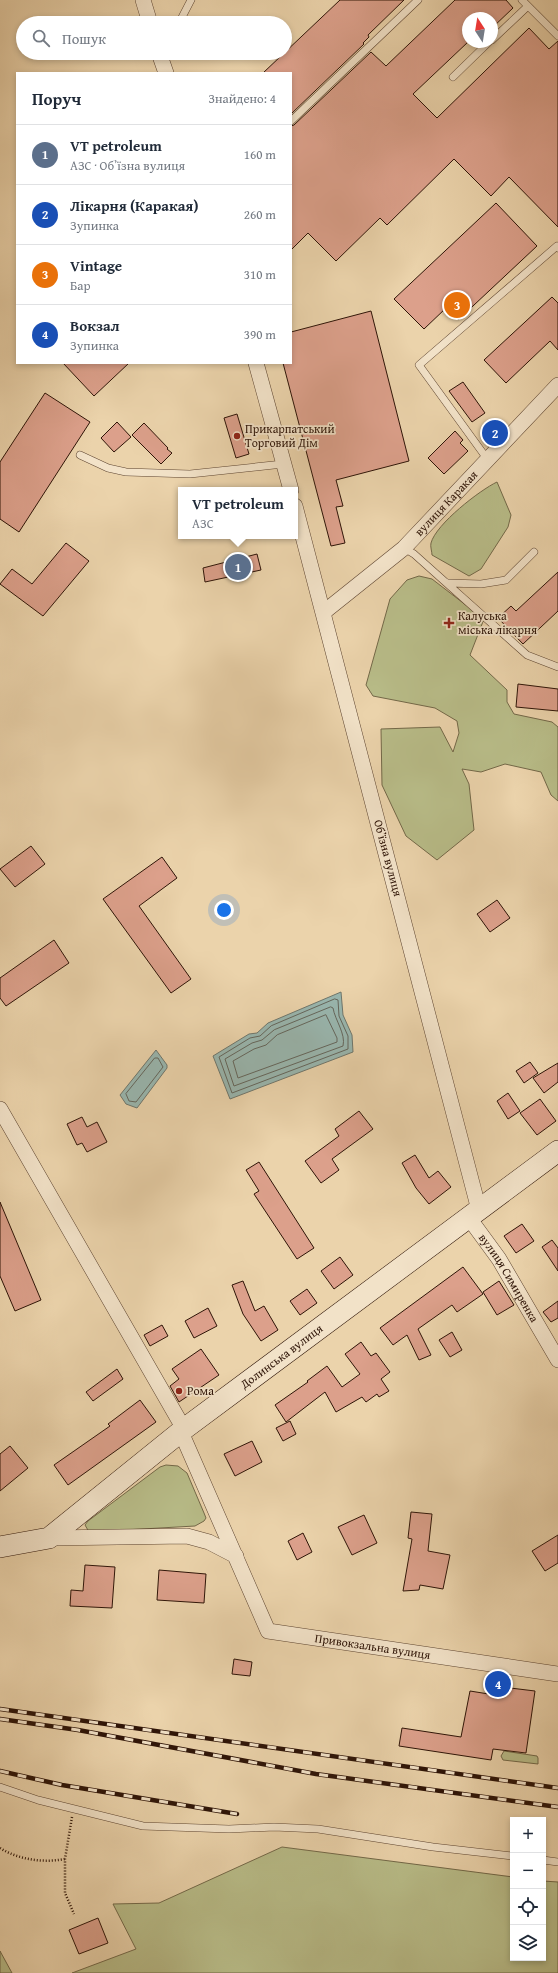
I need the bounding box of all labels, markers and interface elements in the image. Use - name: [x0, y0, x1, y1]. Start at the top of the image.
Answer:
- north arrow: [462, 12, 498, 48]
- search box: [16, 16, 292, 60]
- icon: search: [30, 27, 52, 49]
- text: Пошук: [62, 28, 106, 49]
- text: Поруч: [32, 86, 81, 111]
- text: Знайдено: 4: [208, 89, 276, 108]
- text: VT petroleum: [70, 135, 162, 156]
- text: 1: [42, 145, 48, 164]
- text: 160 m: [244, 145, 276, 164]
- text: АЗС · Обʼїзна вулиця: [70, 156, 185, 175]
- text: Лікарня (Каракая): [70, 195, 198, 216]
- text: 2: [42, 205, 48, 224]
- text: 260 m: [244, 205, 276, 224]
- text: Зупинка: [70, 216, 119, 235]
- text: Vintage: [70, 255, 122, 276]
- text: 3: [42, 265, 48, 284]
- text: 310 m: [244, 265, 276, 284]
- text: Бар: [70, 276, 91, 295]
- pin: 3: [444, 290, 470, 320]
- text: Вокзал: [70, 315, 120, 336]
- text: 4: [42, 325, 48, 344]
- text: 390 m: [244, 325, 276, 344]
- text: Зупинка: [70, 336, 119, 355]
- pin: 2: [482, 418, 508, 448]
- place label: Прикарпатський Торговий Дім: [245, 420, 335, 451]
- marker: Прикарпатський Торговий Дім: [232, 431, 242, 441]
- street label: вулиця Каракая: [411, 466, 481, 540]
- popup: [178, 487, 298, 539]
- text: VT petroleum: [192, 493, 284, 514]
- text: АЗС: [192, 514, 214, 533]
- pin: 1: [225, 552, 251, 582]
- place label: Калуська міська лікарня: [458, 607, 537, 638]
- marker: Калуська міська лікарня: [443, 617, 455, 629]
- street label: Обʼїзна вулиця: [370, 818, 407, 898]
- your location: [214, 900, 234, 920]
- street label: вулиця Симиренка: [475, 1230, 543, 1326]
- street label: Долинська вулиця: [236, 1320, 326, 1393]
- place label: Рома: [187, 1382, 214, 1399]
- marker: Рома: [174, 1386, 184, 1396]
- street label: Привокзальна вулиця: [314, 1629, 432, 1663]
- pin: 4: [485, 1669, 511, 1699]
- map controls: [510, 1817, 546, 1961]
- button: +: [510, 1817, 546, 1853]
- button: −: [510, 1853, 546, 1889]
- button: locate: [510, 1889, 546, 1925]
- button: layers: [510, 1925, 546, 1961]

